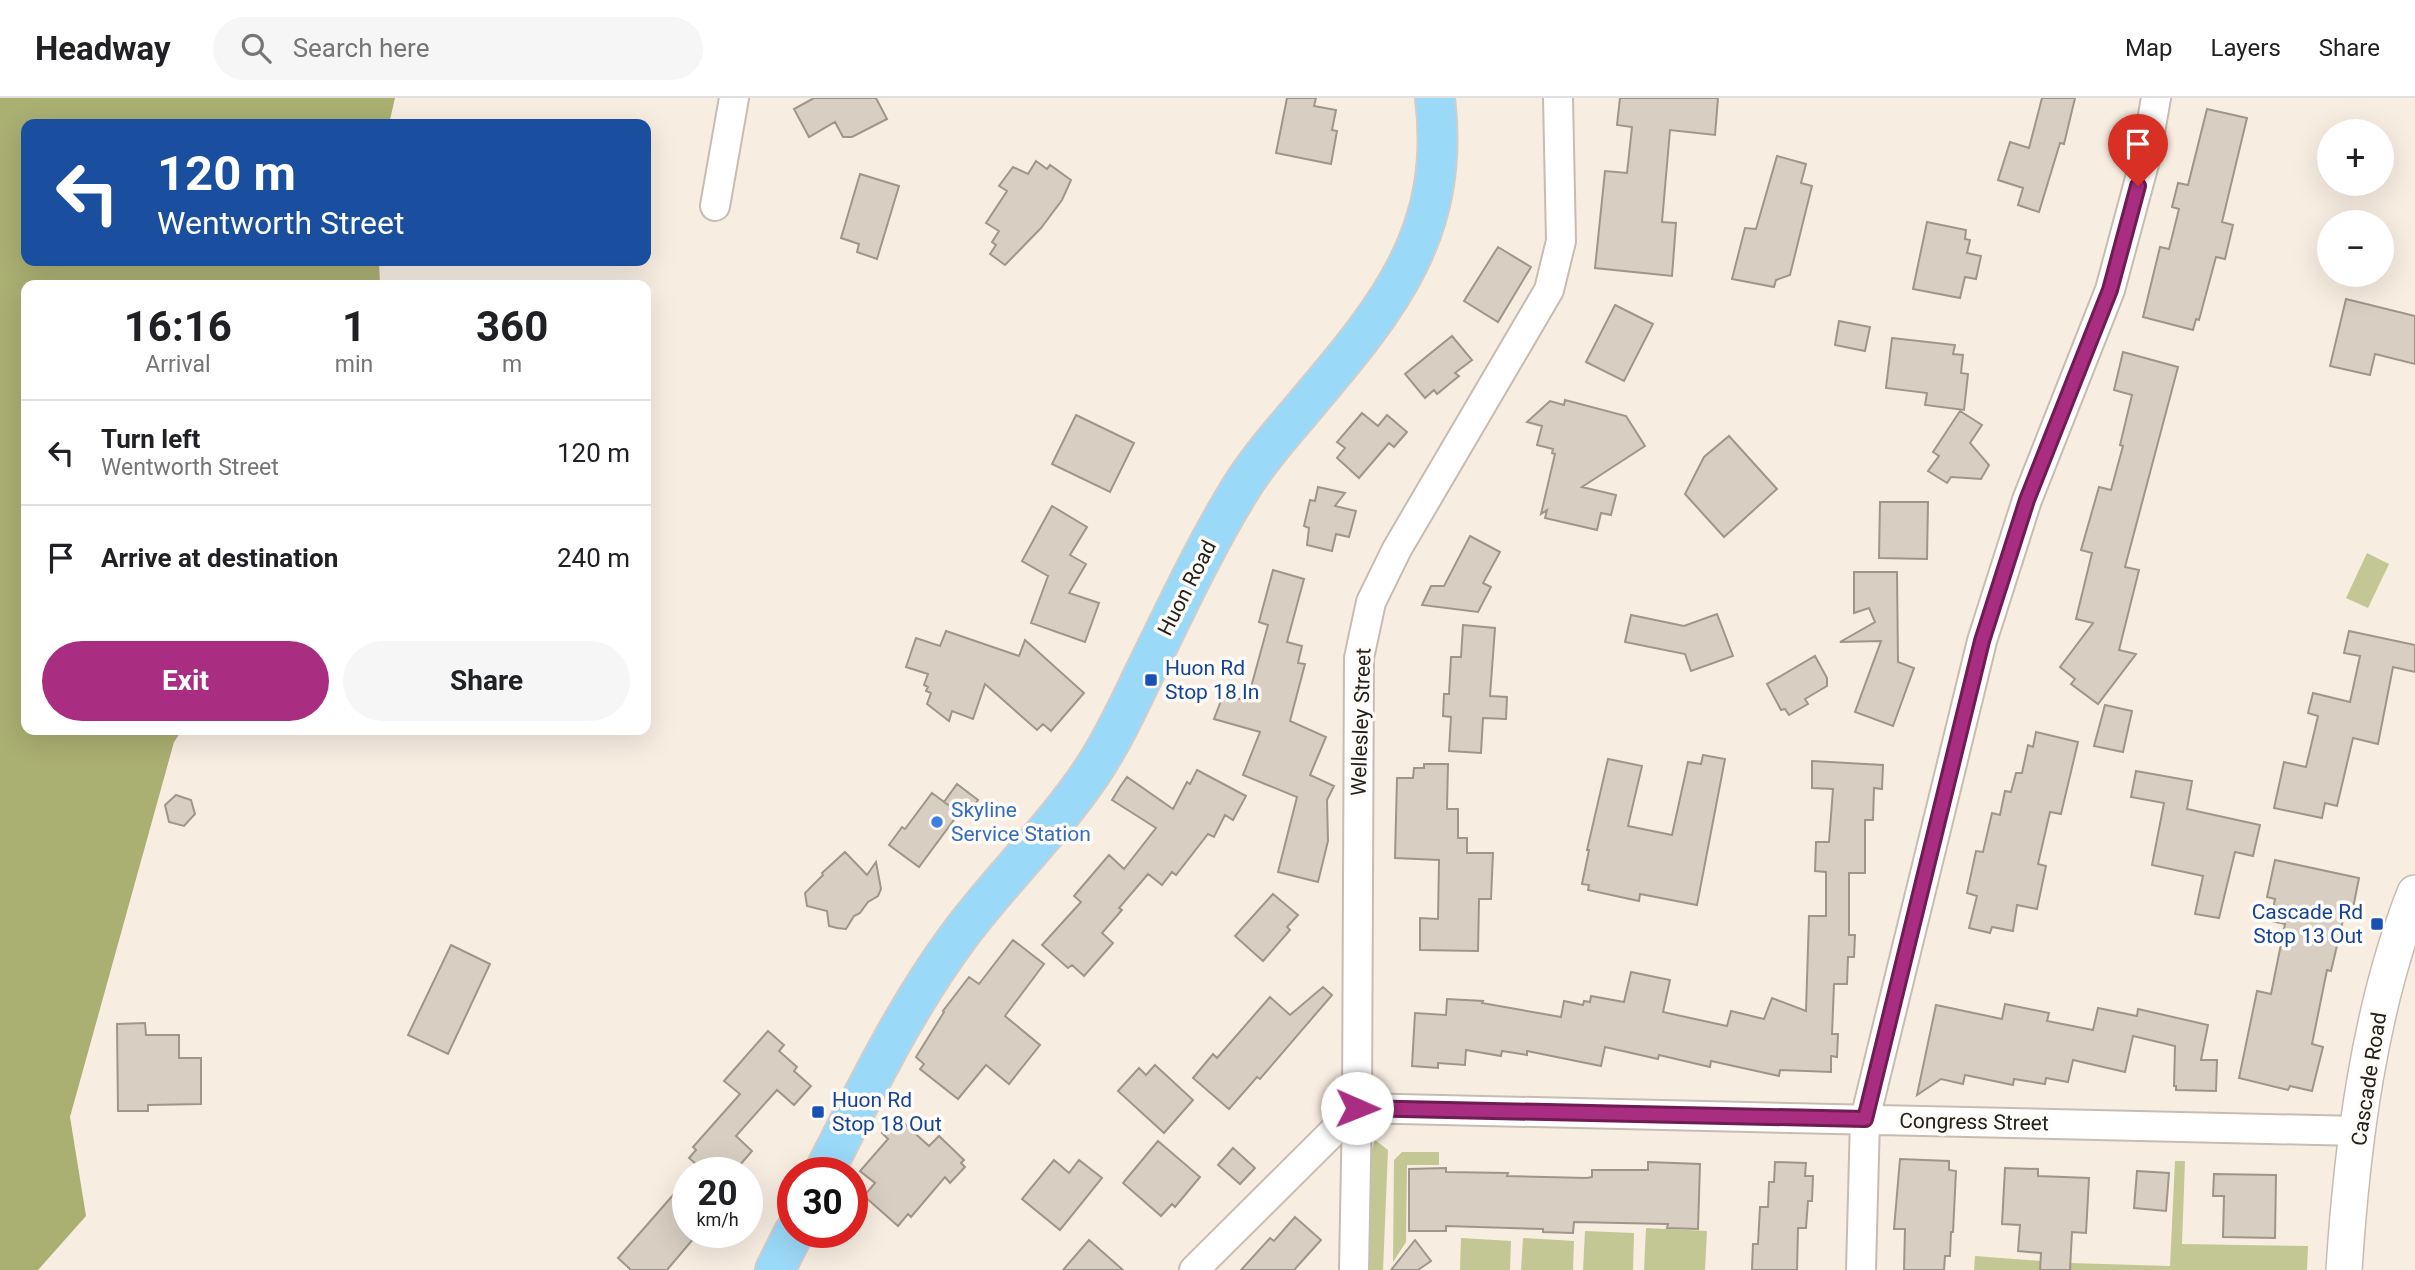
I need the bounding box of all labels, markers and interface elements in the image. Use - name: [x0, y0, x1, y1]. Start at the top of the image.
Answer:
- search box: [213, 17, 703, 80]
- text: Headway: [35, 29, 171, 68]
- icon: search: [237, 29, 275, 67]
- text: Search here: [293, 33, 429, 63]
- text: Map: [2125, 34, 2173, 62]
- text: Layers: [2211, 34, 2281, 62]
- text: Share: [2319, 34, 2380, 62]
- pin: [2108, 114, 2168, 186]
- map controls: [2317, 119, 2394, 287]
- button: +: [2317, 119, 2394, 196]
- icon: arrive: [2119, 125, 2157, 163]
- text: 120 m: [157, 145, 296, 202]
- icon: left: [42, 147, 133, 238]
- text: Wentworth Street: [157, 204, 404, 242]
- button: −: [2317, 210, 2394, 287]
- text: 16:16: [124, 302, 232, 351]
- text: 1: [342, 302, 366, 351]
- text: 360: [476, 302, 548, 351]
- text: Arrival: [145, 351, 211, 378]
- text: min: [335, 351, 373, 378]
- text: m: [502, 351, 522, 378]
- text: Turn left: [101, 424, 200, 454]
- icon: left: [42, 434, 80, 472]
- text: 120 m: [557, 438, 630, 468]
- text: Wentworth Street: [101, 454, 279, 481]
- street label: Huon Road: [1153, 536, 1221, 640]
- icon: arrive: [42, 539, 80, 577]
- text: Arrive at destination: [101, 543, 338, 573]
- text: 240 m: [557, 543, 630, 573]
- button: Exit: [42, 641, 329, 721]
- button: Share: [343, 641, 630, 721]
- street label: Wellesley Street: [1346, 647, 1376, 797]
- place label: Huon Rd Stop 18 In: [1165, 656, 1259, 704]
- marker: Huon Rd Stop 18 In: [1143, 672, 1159, 688]
- place label: Skyline Service Station: [951, 798, 1091, 846]
- marker: Skyline Service Station: [929, 814, 945, 830]
- place label: Cascade Rd Stop 13 Out: [2252, 900, 2363, 948]
- marker: Cascade Rd Stop 13 Out: [2369, 916, 2385, 932]
- street label: Cascade Road: [2347, 1011, 2391, 1147]
- position arrow: [1320, 1071, 1394, 1145]
- place label: Huon Rd Stop 18 Out: [832, 1088, 942, 1136]
- marker: Huon Rd Stop 18 Out: [810, 1104, 826, 1120]
- street label: Congress Street: [1899, 1109, 2049, 1135]
- speed limit sign: 30: [777, 1157, 868, 1248]
- text: 20: [697, 1173, 738, 1214]
- text: km/h: [696, 1209, 739, 1230]

